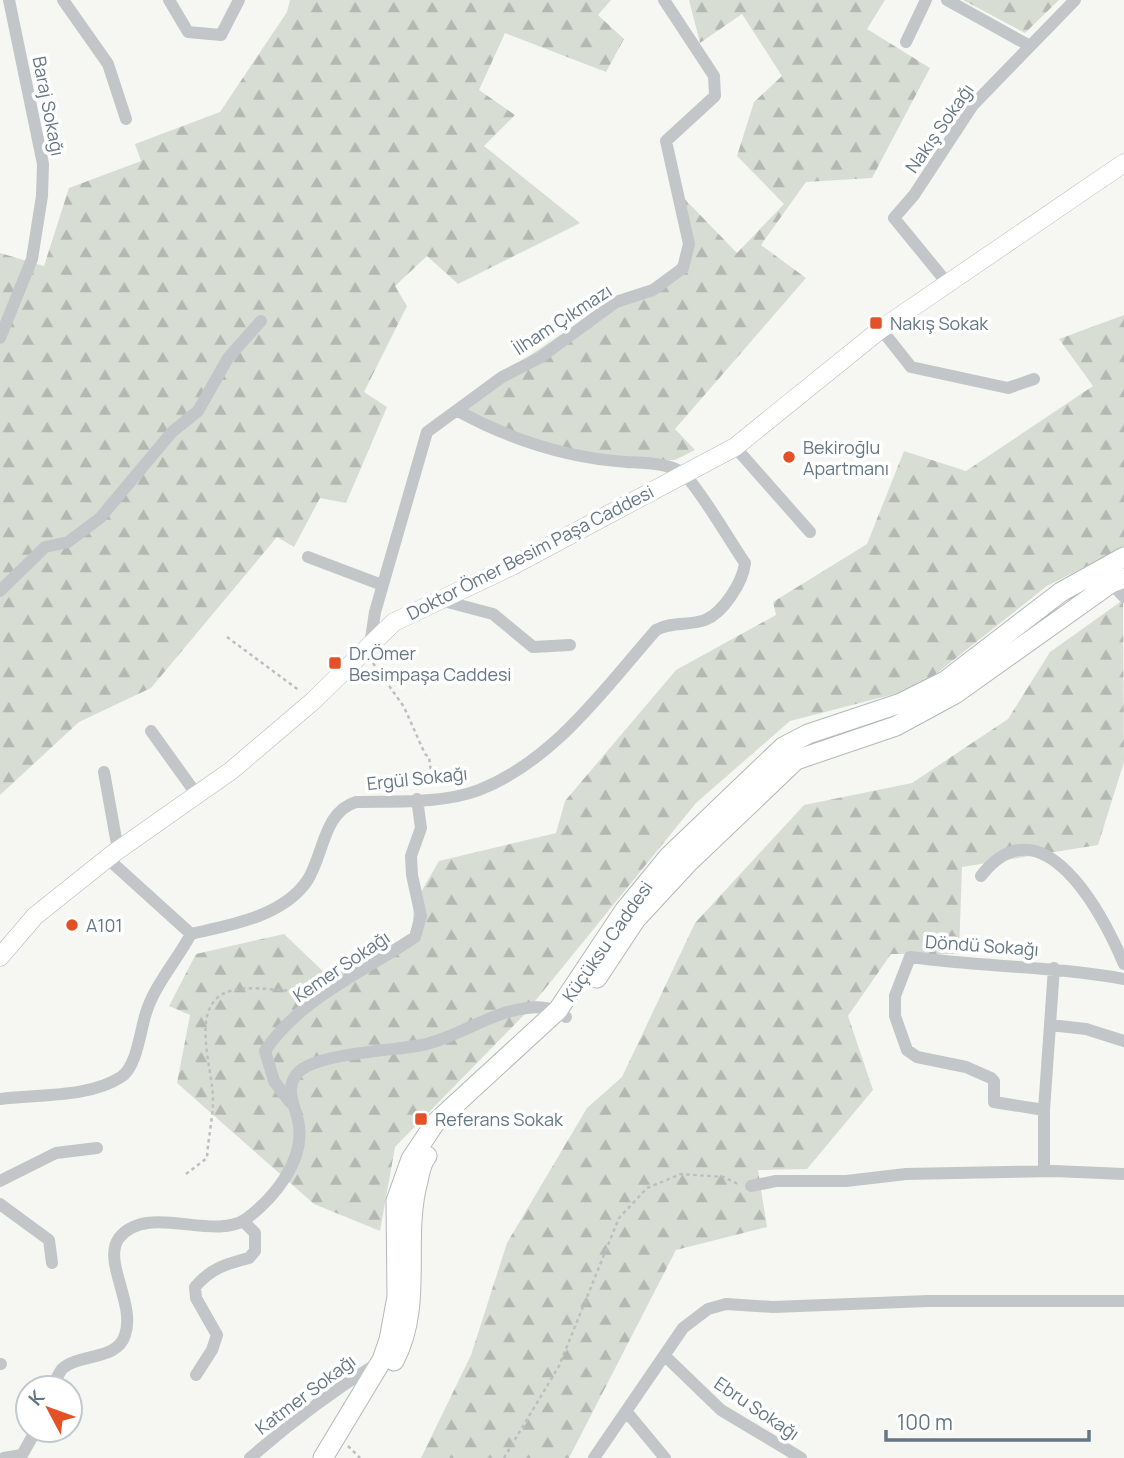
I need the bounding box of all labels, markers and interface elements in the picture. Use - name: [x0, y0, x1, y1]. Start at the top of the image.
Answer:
- street label: Baraj Sokağı: [28, 54, 70, 158]
- street label: Nakış Sokağı: [899, 79, 979, 177]
- street label: İlham Çıkmazı: [508, 278, 616, 360]
- place label: Nakış Sokak: [890, 311, 989, 335]
- marker: Nakış Sokak: [868, 315, 884, 331]
- place label: Bekiroğlu Apartmanı: [803, 435, 889, 480]
- marker: Bekiroğlu Apartmanı: [781, 449, 797, 465]
- street label: Doktor Ömer Besim Paşa Caddesi: [402, 479, 658, 625]
- place label: Dr.Ömer Besimpaşa Caddesi: [349, 641, 512, 686]
- marker: Dr.Ömer Besimpaşa Caddesi: [327, 655, 343, 671]
- street label: Ergül Sokağı: [365, 761, 469, 795]
- street label: Küçüksu Caddesi: [556, 876, 658, 1006]
- place label: A101: [86, 913, 122, 937]
- marker: A101: [64, 917, 80, 933]
- street label: Kemer Sokağı: [288, 925, 394, 1007]
- street label: Döndü Sokağı: [924, 929, 1040, 961]
- place label: Referans Sokak: [435, 1107, 564, 1131]
- marker: Referans Sokak: [413, 1111, 429, 1127]
- street label: Katmer Sokağı: [250, 1349, 360, 1439]
- street label: Ebru Sokağı: [710, 1371, 804, 1445]
- north arrow: [14, 1374, 84, 1444]
- text: K: [22, 1384, 50, 1411]
- scale bar: [886, 1398, 1089, 1442]
- text: 100 m: [897, 1408, 953, 1436]

